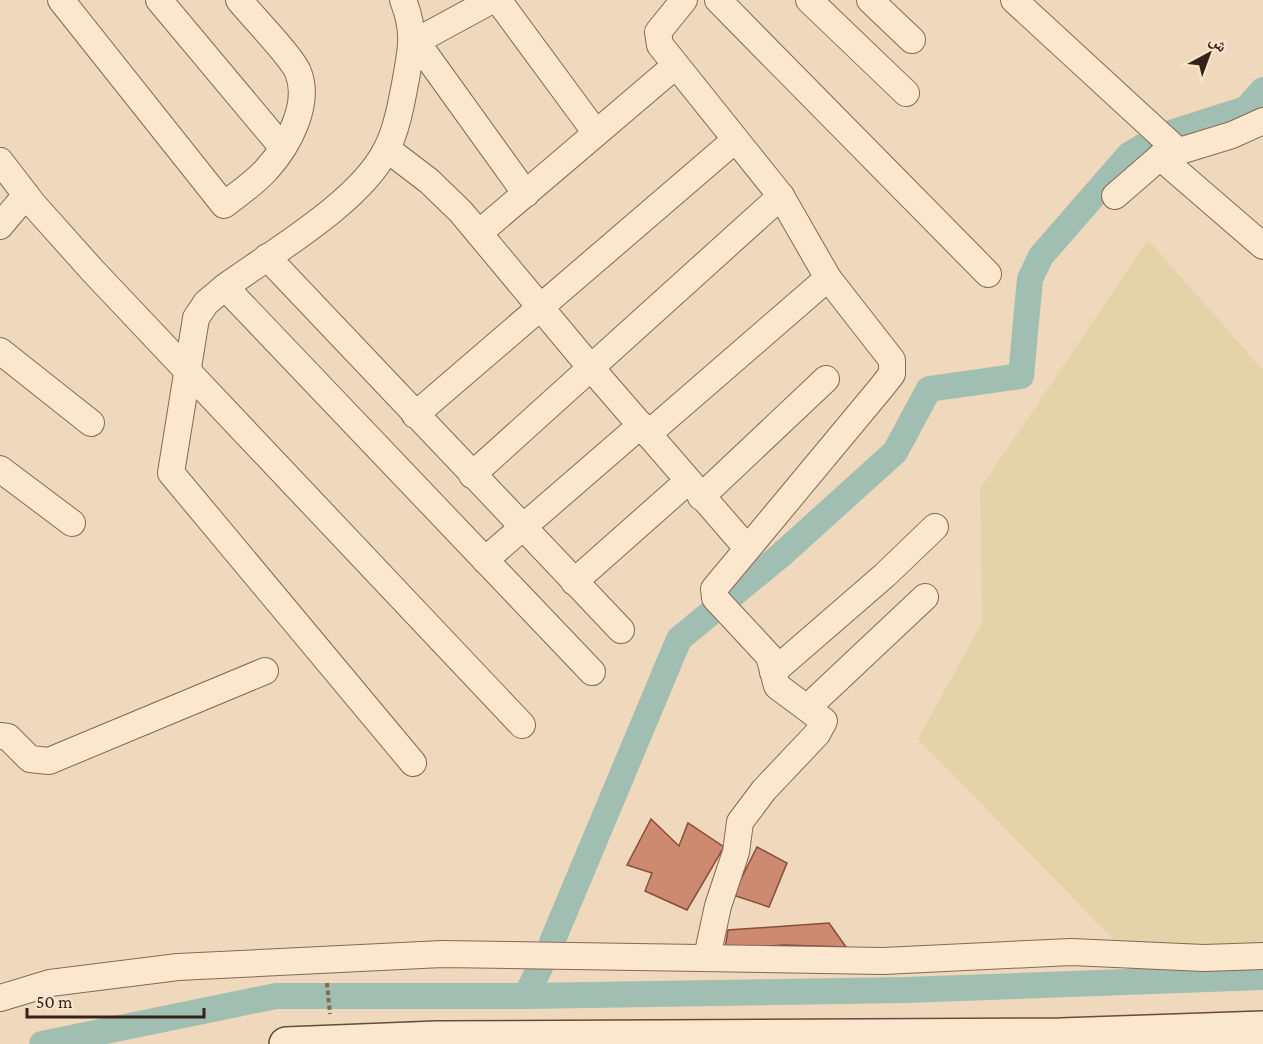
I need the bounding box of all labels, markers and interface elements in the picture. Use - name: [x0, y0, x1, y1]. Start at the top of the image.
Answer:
- north arrow: [1179, 24, 1239, 84]
- text: ش: [1206, 31, 1231, 56]
- scale bar: [27, 981, 204, 1019]
- text: 50 m: [36, 992, 73, 1012]

